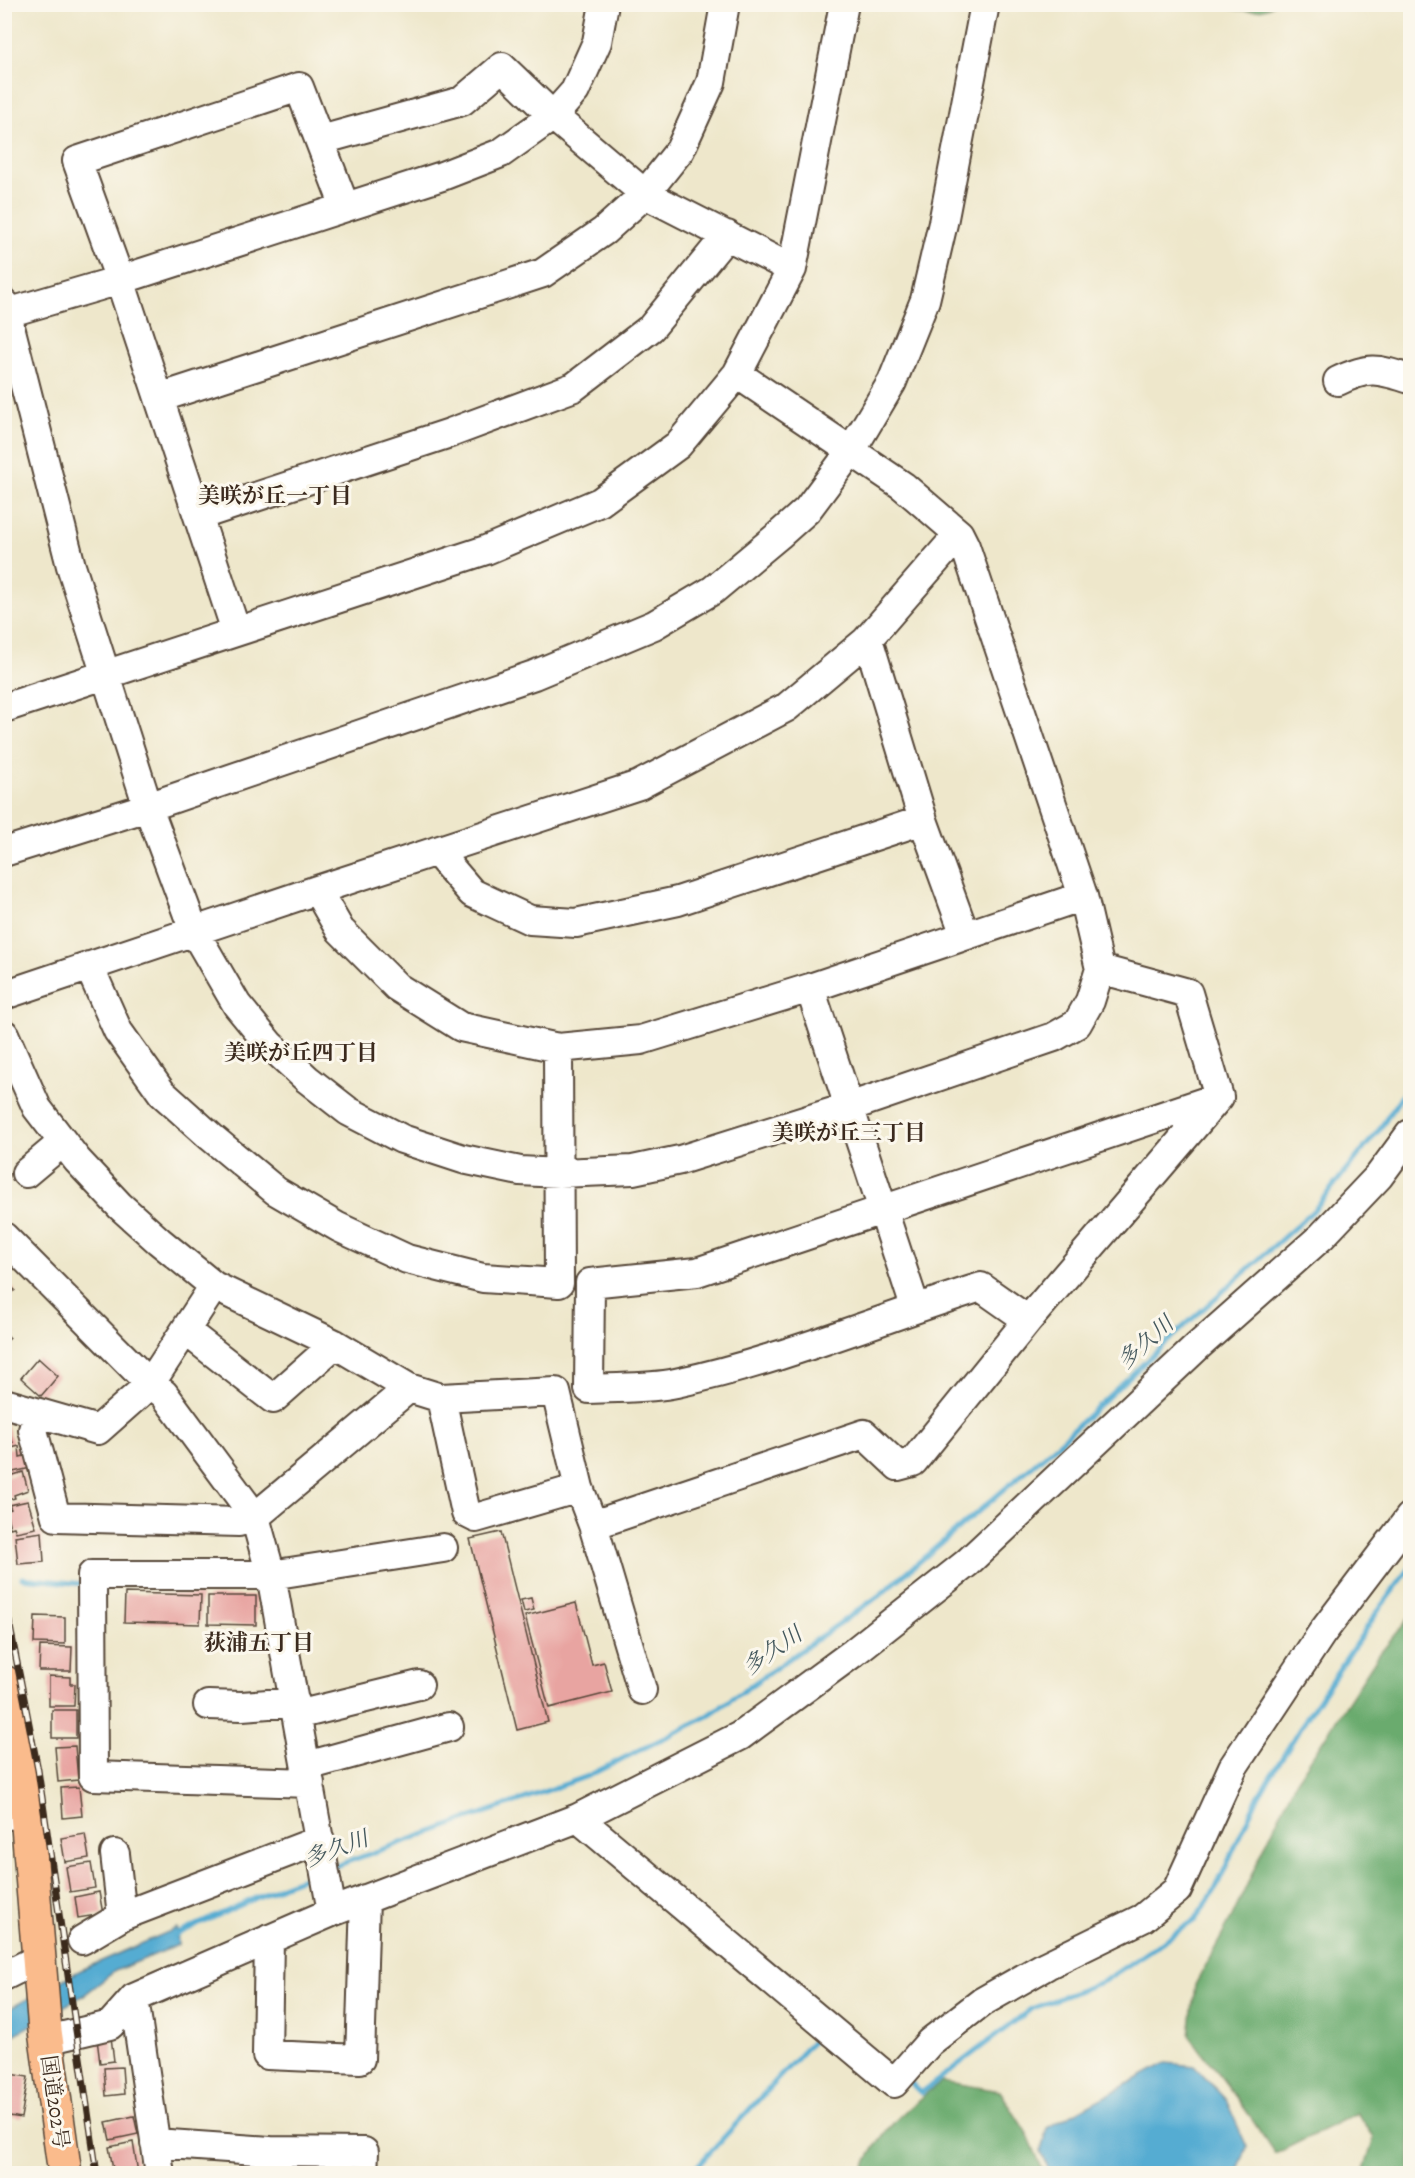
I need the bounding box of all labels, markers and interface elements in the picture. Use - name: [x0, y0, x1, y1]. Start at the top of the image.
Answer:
- district label: 美咲が丘一丁目: [198, 481, 352, 511]
- district label: 美咲が丘四丁目: [224, 1038, 378, 1068]
- district label: 美咲が丘三丁目: [772, 1118, 926, 1148]
- water label: 多久川: [1111, 1308, 1182, 1376]
- water label: 多久川: [737, 1618, 810, 1682]
- district label: 荻浦五丁目: [204, 1628, 314, 1658]
- water label: 多久川: [300, 1823, 374, 1874]
- street label: 国道202号: [35, 2053, 75, 2151]

